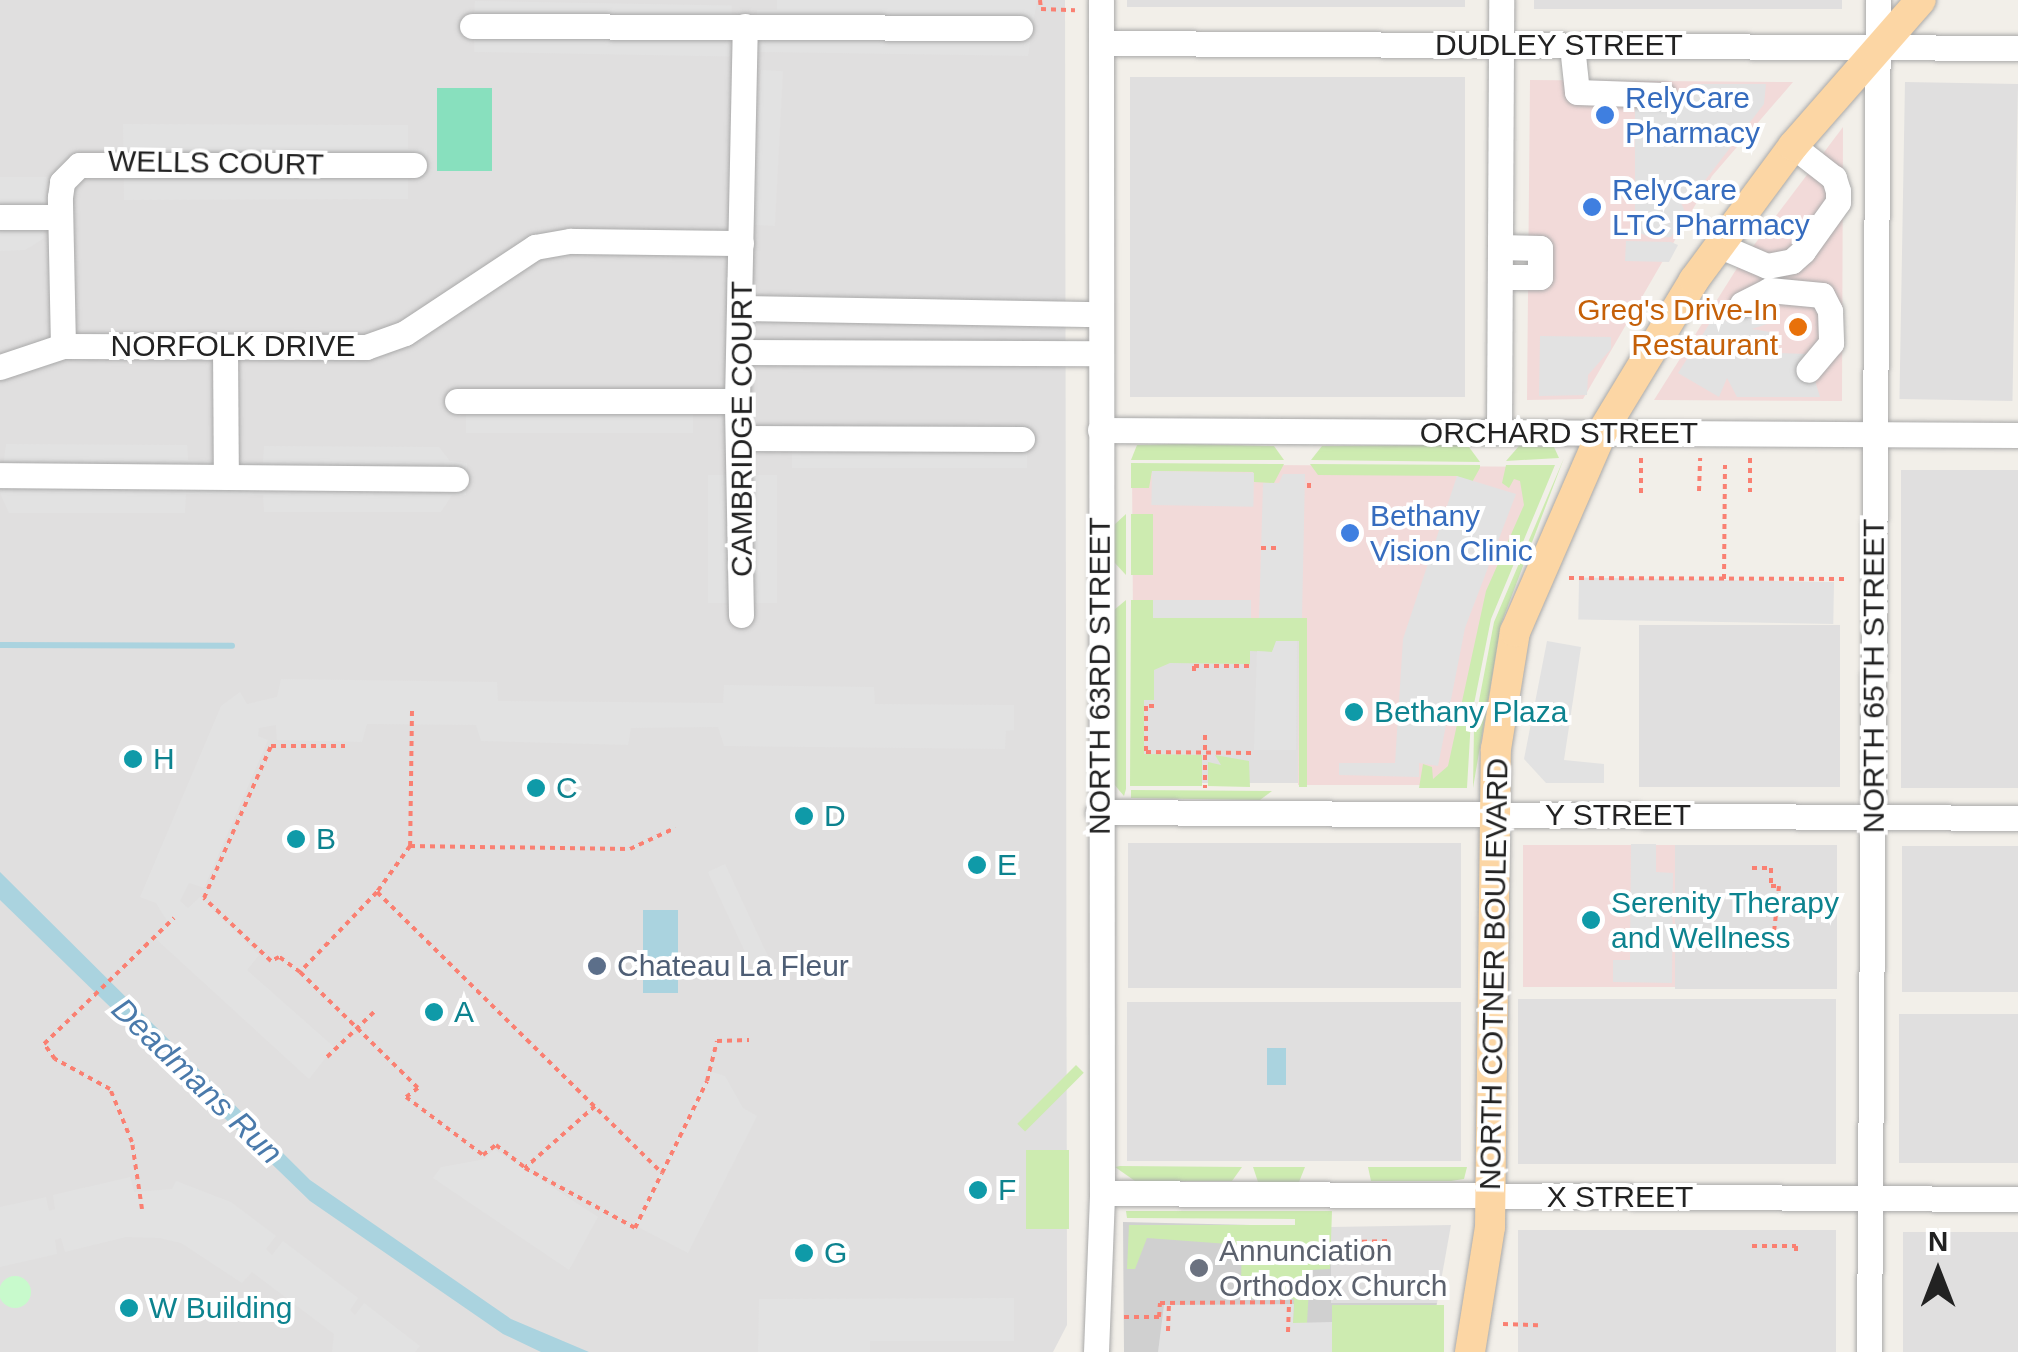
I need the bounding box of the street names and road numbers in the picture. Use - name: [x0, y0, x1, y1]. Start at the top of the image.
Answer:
- street label: DUDLEY STREET: [1435, 27, 1683, 63]
- street label: WELLS COURT: [108, 143, 324, 183]
- street label: CAMBRIDGE COURT: [724, 281, 760, 577]
- street label: NORFOLK DRIVE: [110, 328, 356, 364]
- street label: ORCHARD STREET: [1420, 415, 1698, 451]
- street label: NORTH 63RD STREET: [1082, 517, 1118, 835]
- street label: NORTH 65TH STREET: [1856, 519, 1892, 833]
- street label: NORTH COTNER BOULEVARD: [1472, 758, 1516, 1190]
- street label: Y STREET: [1545, 797, 1691, 833]
- street label: X STREET: [1547, 1179, 1693, 1215]

